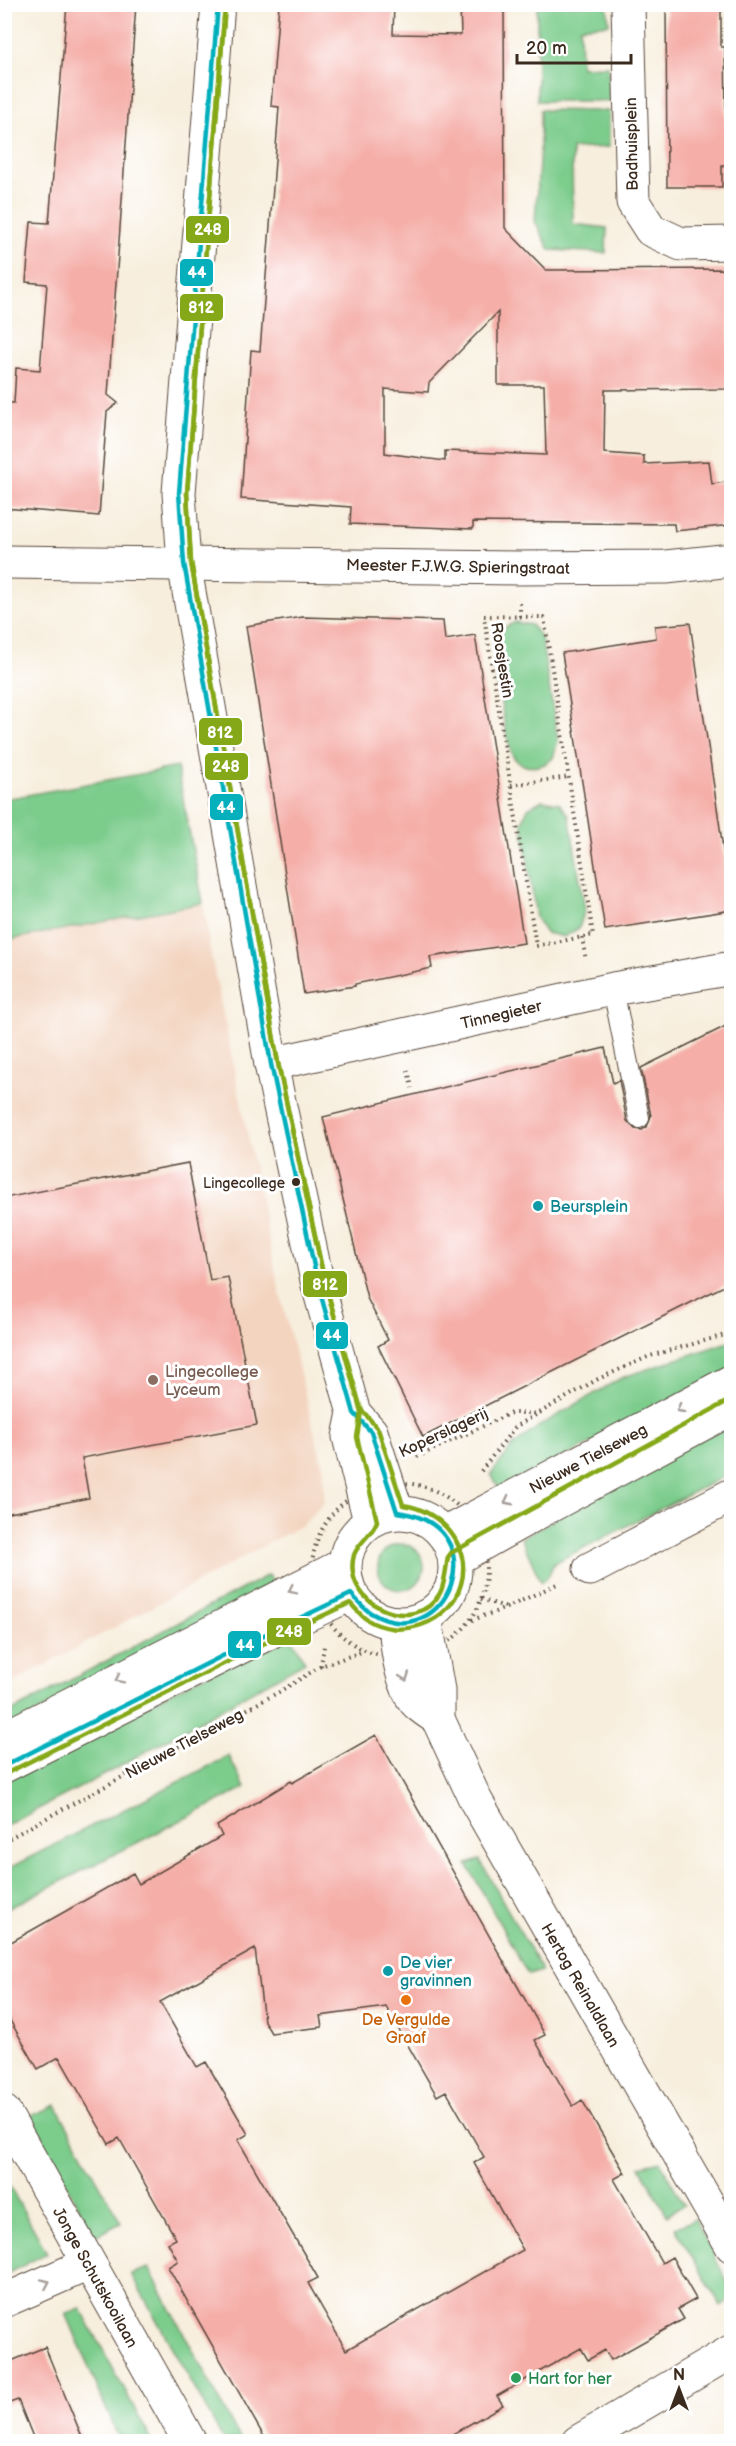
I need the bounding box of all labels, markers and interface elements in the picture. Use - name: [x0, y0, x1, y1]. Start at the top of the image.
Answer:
- scale bar: [517, 27, 631, 65]
- text: 20 m: [526, 38, 567, 59]
- street label: Badhuisplein: [622, 97, 643, 191]
- line badge: 248: [185, 215, 230, 244]
- text: 248: [194, 221, 222, 240]
- line badge: 44: [179, 258, 214, 287]
- text: 44: [188, 264, 207, 283]
- line badge: 812: [179, 293, 224, 322]
- text: 812: [188, 299, 214, 318]
- street label: Meester F.J.W.G. Spieringstraat: [346, 556, 570, 579]
- street label: Roosjestin: [486, 621, 517, 699]
- line badge: 812: [198, 717, 243, 746]
- text: 812: [207, 724, 233, 743]
- line badge: 248: [204, 752, 249, 781]
- text: 248: [212, 758, 240, 777]
- line badge: 44: [209, 793, 244, 821]
- text: 44: [217, 799, 236, 818]
- street label: Tinnegieter: [459, 997, 544, 1034]
- place label: Lingecollege: [203, 1175, 285, 1192]
- marker: Lingecollege: [290, 1176, 302, 1188]
- place label: Beursplein: [550, 1198, 628, 1217]
- marker: Beursplein: [531, 1199, 545, 1213]
- line badge: 812: [302, 1270, 348, 1298]
- text: 812: [312, 1276, 338, 1295]
- line badge: 44: [315, 1321, 349, 1350]
- text: 44: [323, 1327, 342, 1346]
- place label: Lingecollege Lyceum: [165, 1363, 259, 1400]
- marker: Lingecollege Lyceum: [146, 1373, 160, 1387]
- one-way arrow: [675, 1401, 686, 1413]
- street label: Koperslagerij: [396, 1404, 491, 1462]
- street label: Nieuwe Tielseweg: [527, 1420, 651, 1498]
- one-way arrow: [503, 1493, 514, 1505]
- one-way arrow: [288, 1583, 299, 1595]
- line badge: 248: [266, 1617, 312, 1646]
- text: 248: [275, 1623, 303, 1642]
- line badge: 44: [227, 1630, 262, 1659]
- text: 44: [236, 1637, 255, 1656]
- one-way arrow: [397, 1671, 410, 1682]
- one-way arrow: [114, 1672, 125, 1683]
- street label: Nieuwe Tielseweg: [123, 1705, 247, 1783]
- street label: Hertog Reinaldlaan: [536, 1920, 623, 2051]
- place label: De vier gravinnen: [400, 1954, 472, 1991]
- marker: De vier gravinnen: [381, 1964, 395, 1978]
- marker: De Vergulde Graaf: [399, 1993, 413, 2007]
- place label: De Vergulde Graaf: [362, 2011, 451, 2048]
- street label: Jonge Schutskooilaan: [48, 2204, 141, 2351]
- one-way arrow: [40, 2278, 51, 2290]
- north arrow: [649, 2359, 709, 2419]
- text: N: [673, 2366, 685, 2385]
- place label: Hart for her: [528, 2370, 612, 2389]
- marker: Hart for her: [509, 2371, 523, 2385]

